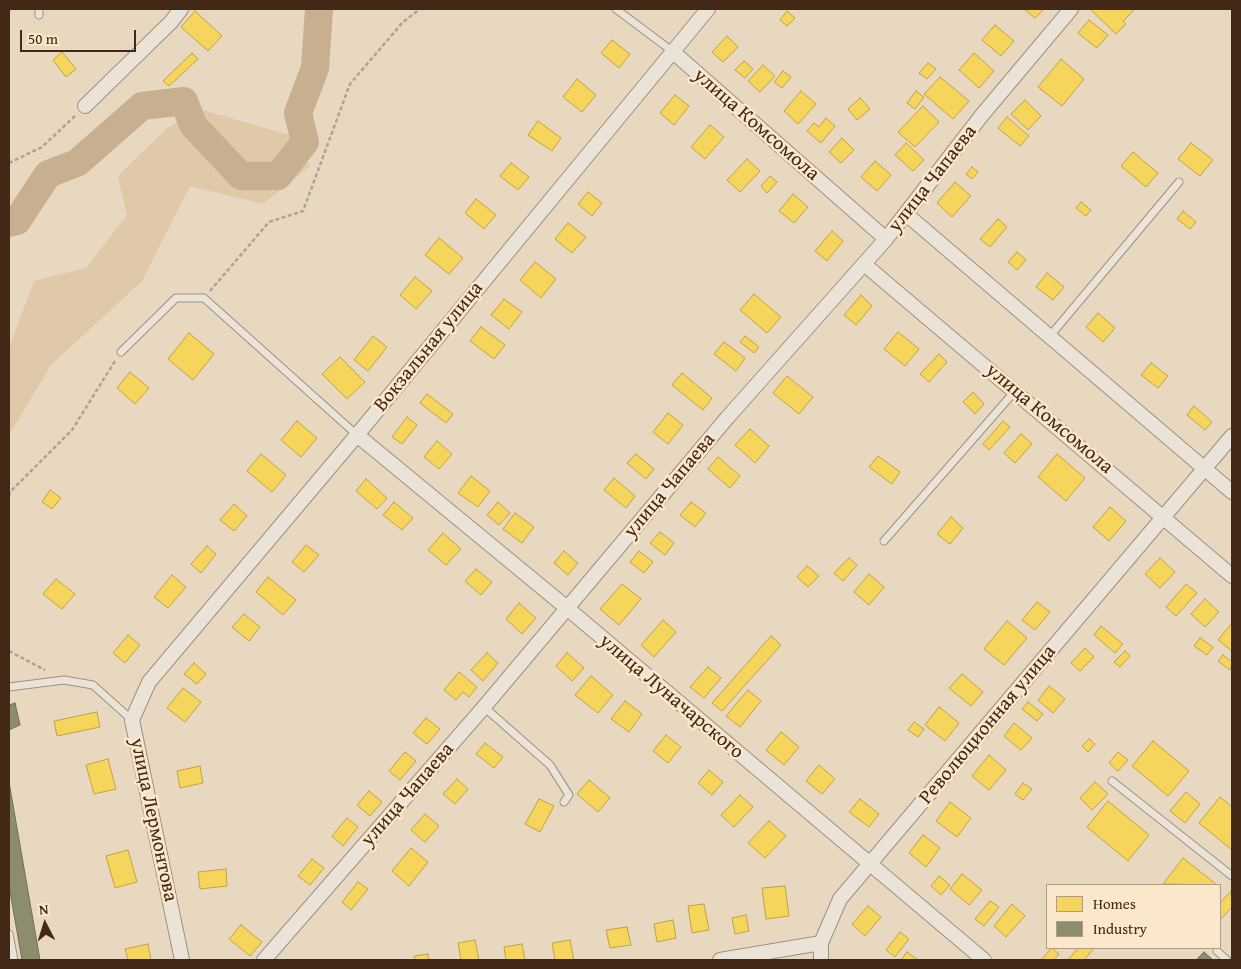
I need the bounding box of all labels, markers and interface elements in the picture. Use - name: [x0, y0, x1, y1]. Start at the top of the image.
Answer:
- scale bar: [22, 20, 139, 52]
- text: 50 m: [28, 28, 58, 49]
- street label: улица Комсомола: [688, 64, 824, 186]
- street label: улица Чапаева: [884, 121, 982, 237]
- street label: Вокзальная улица: [369, 277, 489, 417]
- street label: улица Комсомола: [980, 359, 1118, 479]
- street label: улица Чапаева: [619, 429, 721, 543]
- street label: улица Луначарского: [594, 629, 748, 765]
- street label: Революционная улица: [914, 641, 1062, 809]
- street label: улица Лермонтова: [124, 736, 182, 904]
- street label: улица Чапаева: [356, 738, 460, 852]
- legend: [1046, 884, 1221, 949]
- text: Homes: [1093, 893, 1136, 914]
- north arrow: [20, 899, 70, 949]
- text: N: [38, 899, 49, 919]
- text: Industry: [1093, 918, 1147, 939]

